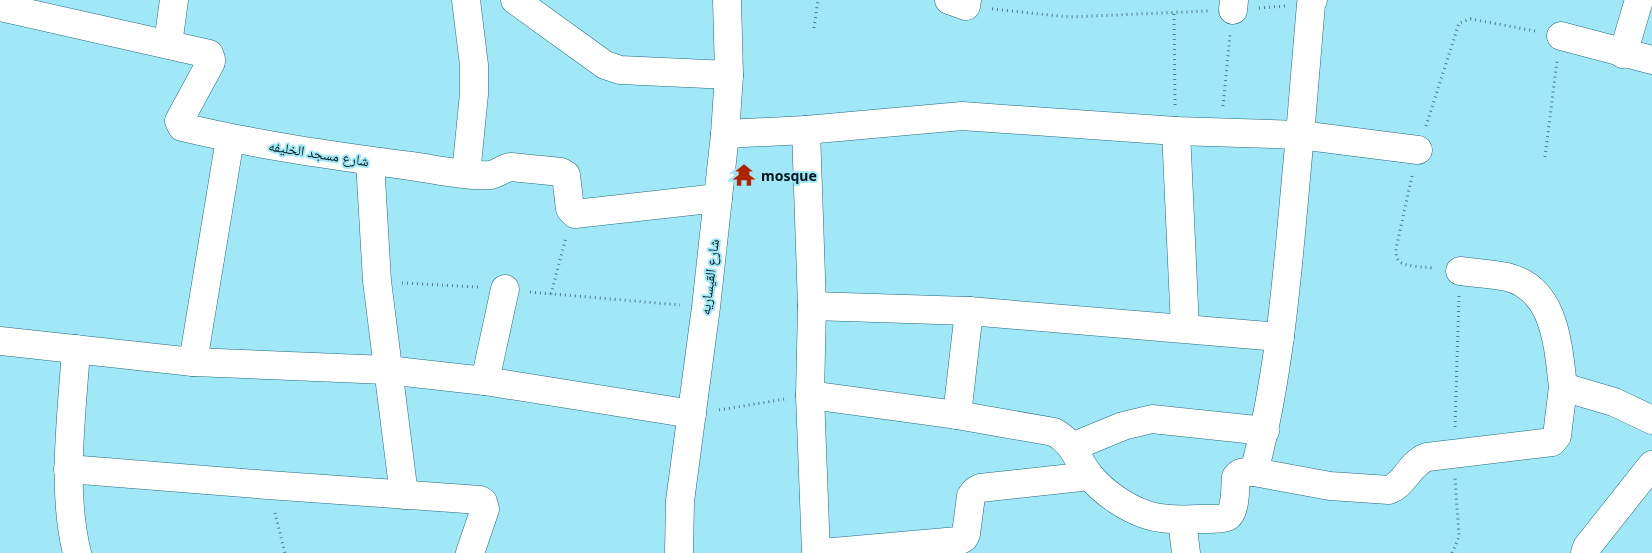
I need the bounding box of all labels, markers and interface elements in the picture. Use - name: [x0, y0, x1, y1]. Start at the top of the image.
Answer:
- street label: شارع مسجد الخليفه: [267, 136, 371, 171]
- temple icon: mosque: [731, 162, 757, 188]
- place label: mosque: [761, 166, 817, 185]
- street label: شارع القيساريه: [695, 238, 724, 316]

